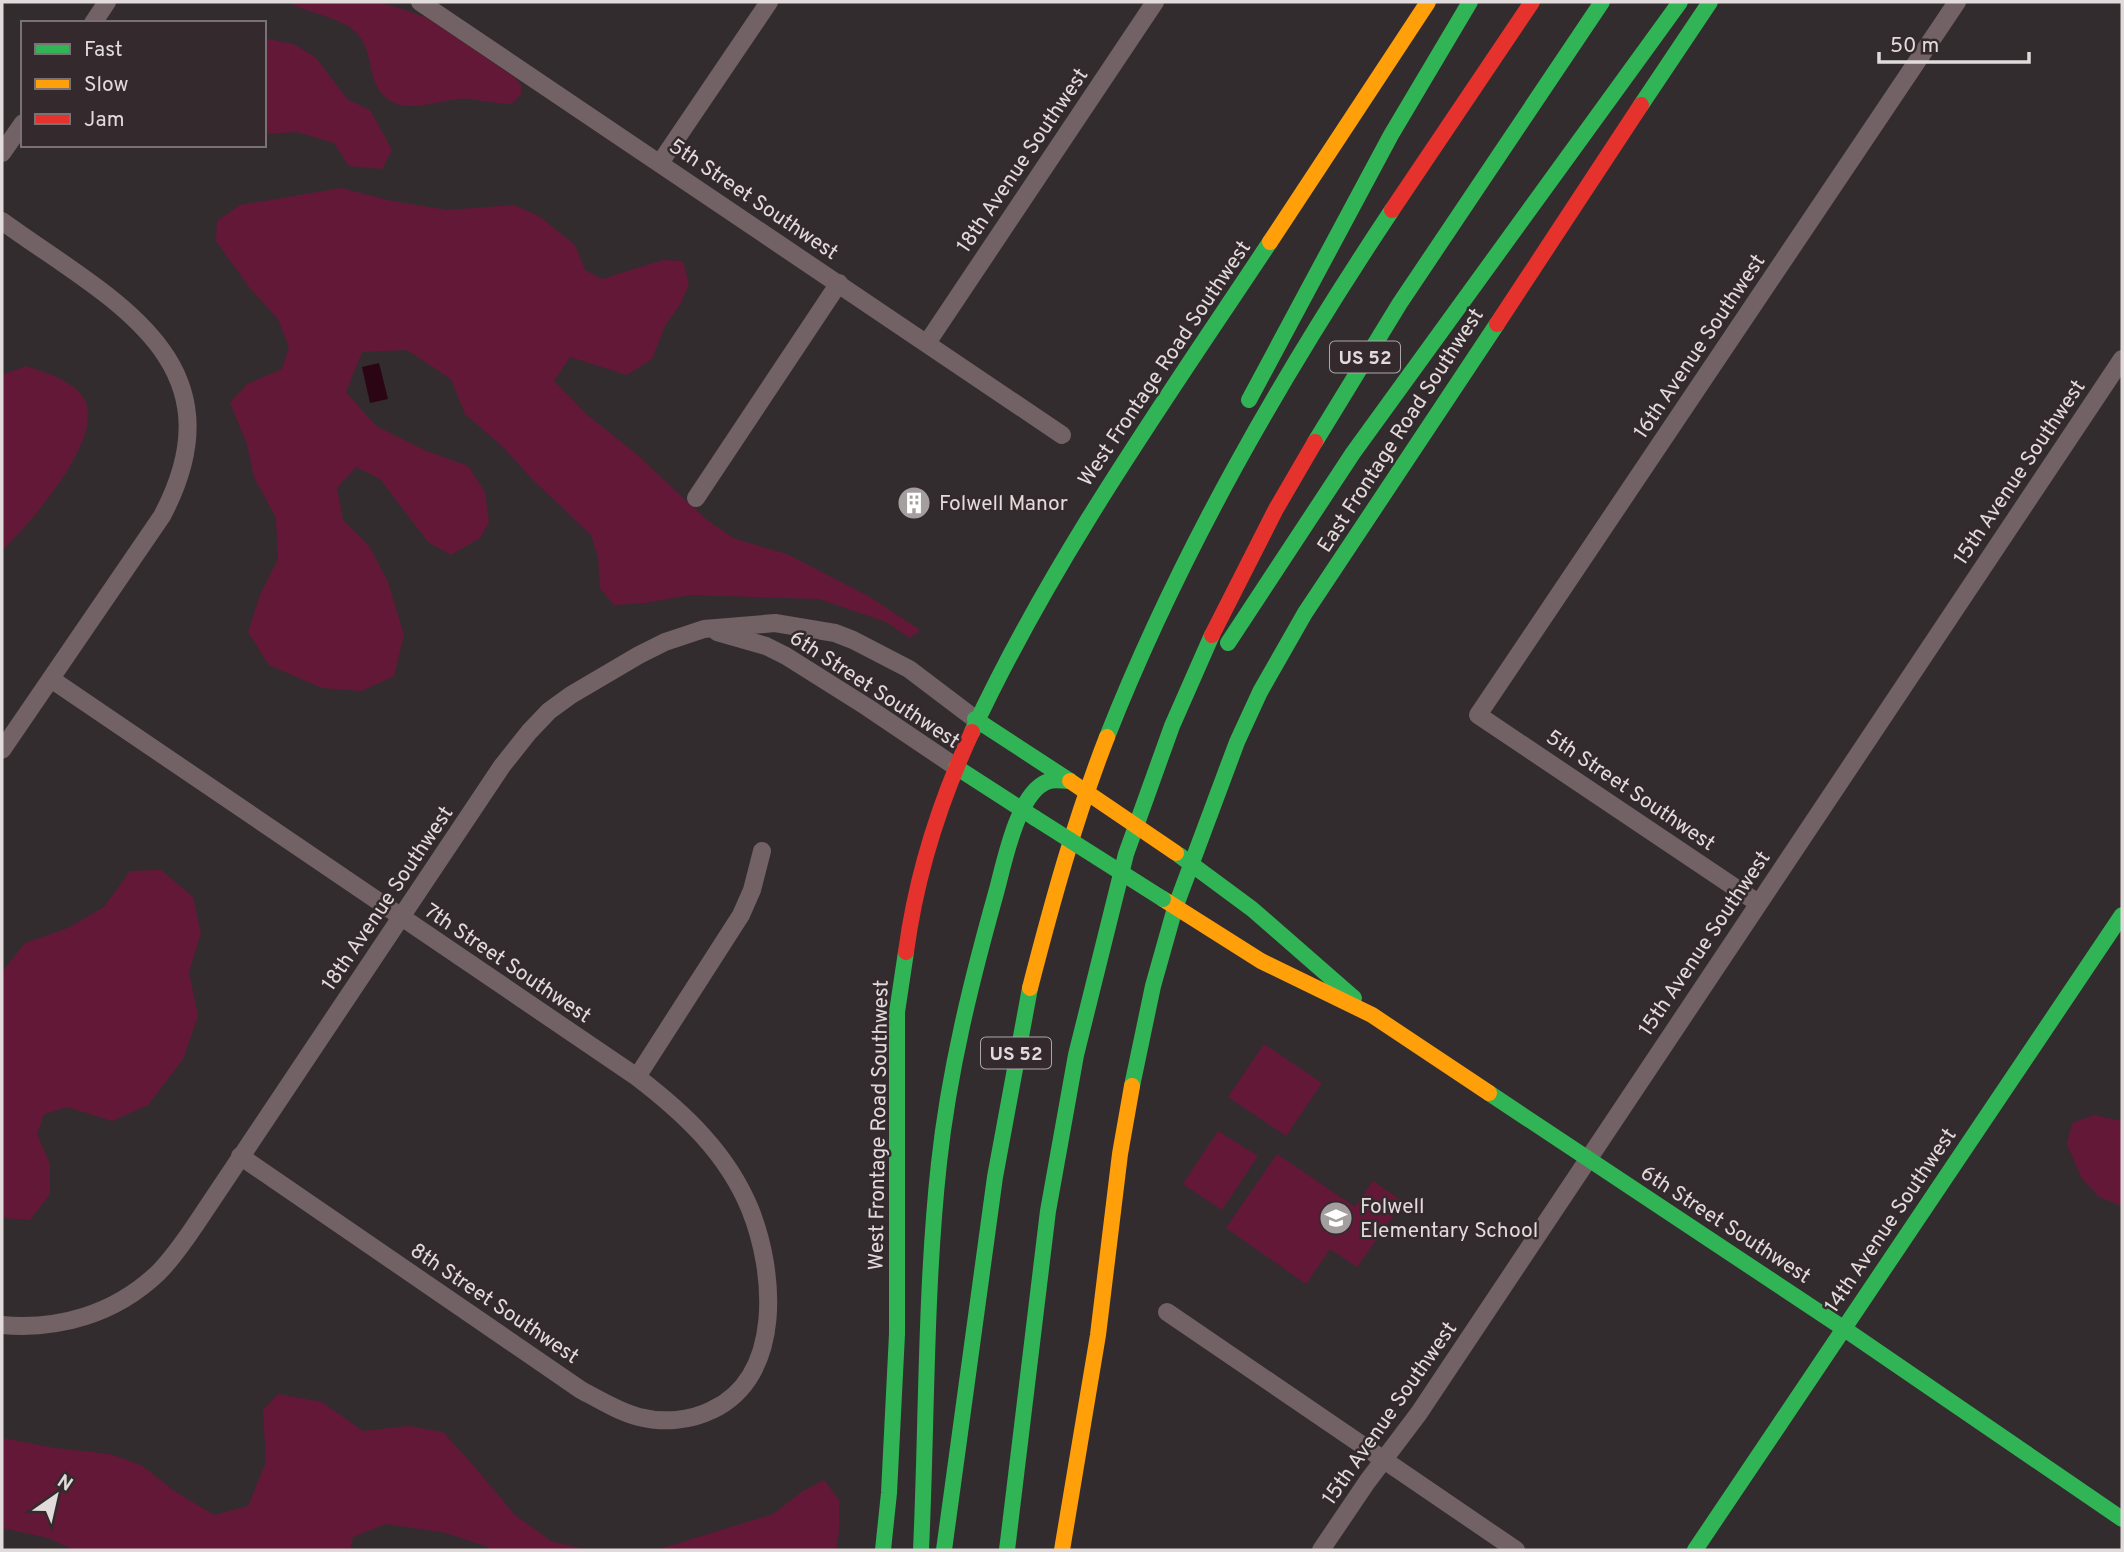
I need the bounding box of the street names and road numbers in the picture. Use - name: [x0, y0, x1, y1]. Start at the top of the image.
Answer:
- street label: 18th Avenue Southwest: [951, 63, 1095, 258]
- street label: 5th Street Southwest: [663, 134, 843, 267]
- street label: West Frontage Road Southwest: [1073, 236, 1258, 492]
- street label: 16th Avenue Southwest: [1628, 249, 1772, 444]
- street label: East Frontage Road Southwest: [1312, 304, 1490, 558]
- road number: US 52: [1330, 342, 1400, 372]
- street label: 15th Avenue Southwest: [1948, 375, 2092, 571]
- street label: 6th Street Southwest: [784, 625, 965, 755]
- street label: 5th Street Southwest: [1540, 725, 1720, 858]
- street label: 18th Avenue Southwest: [316, 801, 460, 996]
- street label: 15th Avenue Southwest: [1633, 846, 1777, 1042]
- street label: 7th Street Southwest: [418, 898, 596, 1030]
- street label: West Frontage Road Southwest: [863, 979, 896, 1271]
- road number: US 52: [981, 1037, 1051, 1068]
- street label: 14th Avenue Southwest: [1819, 1123, 1963, 1318]
- street label: 6th Street Southwest: [1635, 1160, 1816, 1290]
- street label: 8th Street Southwest: [405, 1238, 584, 1371]
- street label: 15th Avenue Southwest: [1317, 1317, 1464, 1511]

